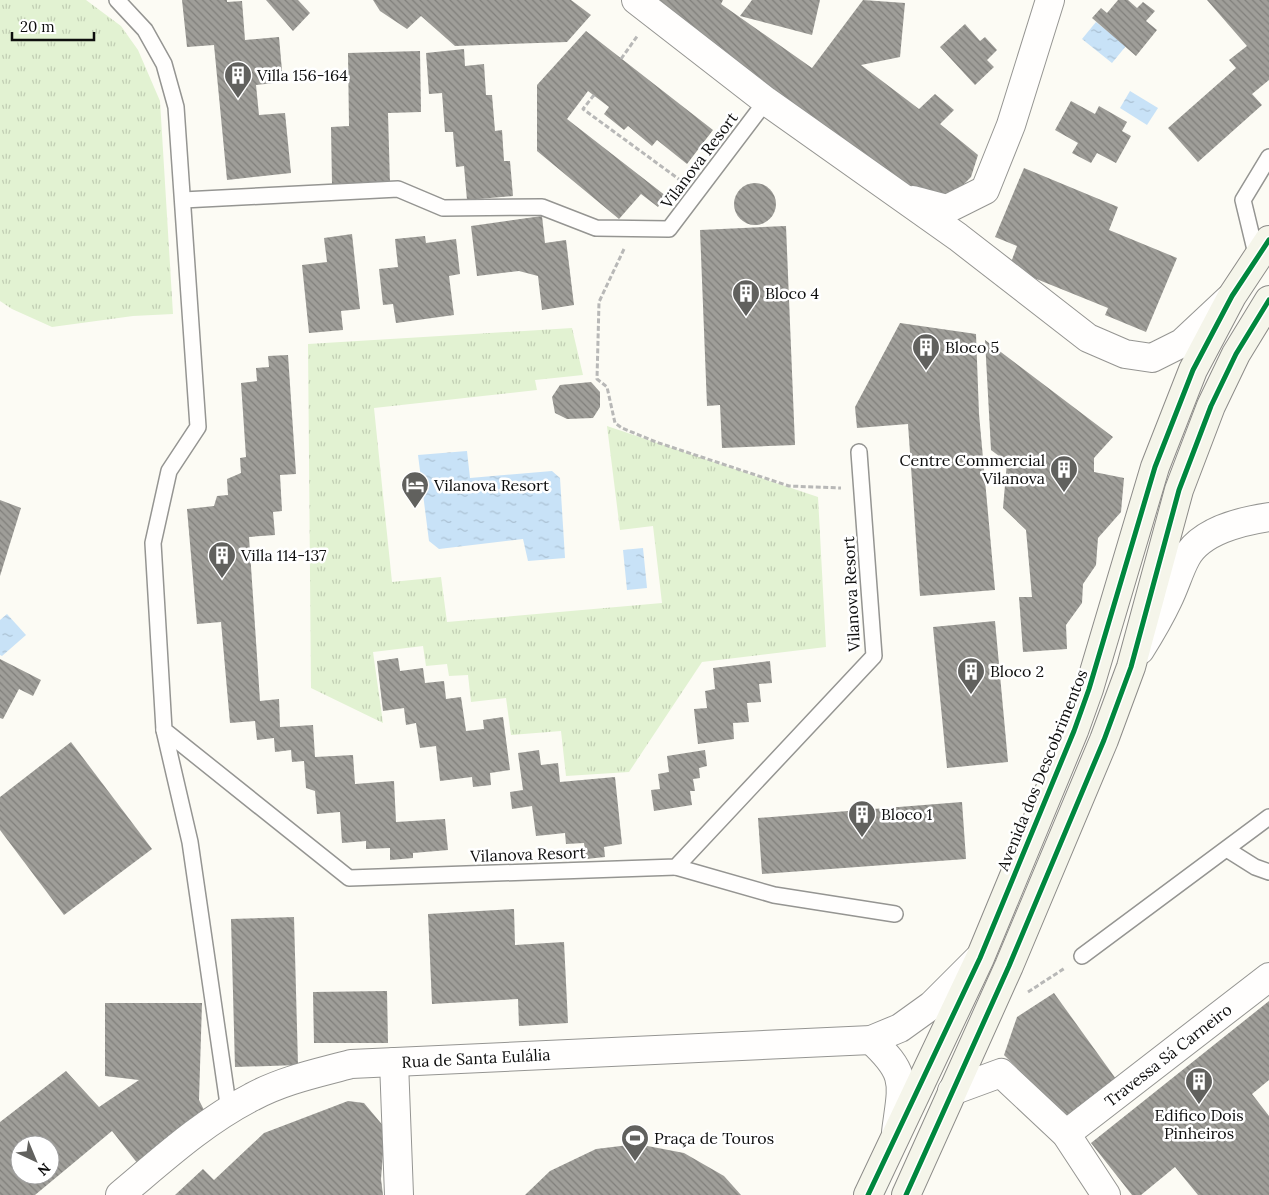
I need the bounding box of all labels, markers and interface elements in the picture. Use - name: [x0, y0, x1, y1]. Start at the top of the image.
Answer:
- scale bar: [12, 10, 95, 42]
- text: 20 m: [20, 17, 55, 36]
- building icon: Villa 156-164: [223, 60, 253, 99]
- place label: Villa 156-164: [256, 65, 348, 85]
- street label: Vilanova Resort: [656, 107, 742, 213]
- building icon: Bloco 4: [731, 278, 761, 317]
- place label: Bloco 4: [765, 283, 820, 303]
- building icon: Bloco 5: [911, 332, 941, 371]
- place label: Bloco 5: [945, 337, 999, 357]
- place label: Centre Commercial Vilanova: [899, 450, 1045, 488]
- building icon: Centre Commercial Vilanova: [1049, 454, 1079, 493]
- hotel icon: Vilanova Resort: [400, 470, 430, 509]
- place label: Vilanova Resort: [433, 475, 550, 495]
- street label: Vilanova Resort: [838, 535, 864, 653]
- building icon: Villa 114-137: [207, 540, 237, 579]
- place label: Villa 114-137: [240, 545, 327, 565]
- building icon: Bloco 2: [956, 656, 986, 695]
- place label: Bloco 2: [990, 661, 1044, 681]
- street label: Avenida dos Descobrimentos: [992, 666, 1092, 874]
- building icon: Bloco 1: [847, 799, 877, 838]
- place label: Bloco 1: [881, 804, 933, 824]
- street label: Vilanova Resort: [469, 842, 587, 866]
- street label: Travessa Sá Carneiro: [1100, 999, 1236, 1111]
- street label: Rua de Santa Eulália: [401, 1044, 551, 1072]
- building icon: Edifico Dois Pinheiros: [1184, 1066, 1214, 1105]
- place label: Edifico Dois Pinheiros: [1154, 1105, 1244, 1143]
- sports icon: Praça de Touros: [620, 1123, 650, 1162]
- place label: Praça de Touros: [654, 1128, 774, 1148]
- north arrow: [10, 1135, 60, 1185]
- text: N: [34, 1159, 54, 1180]

